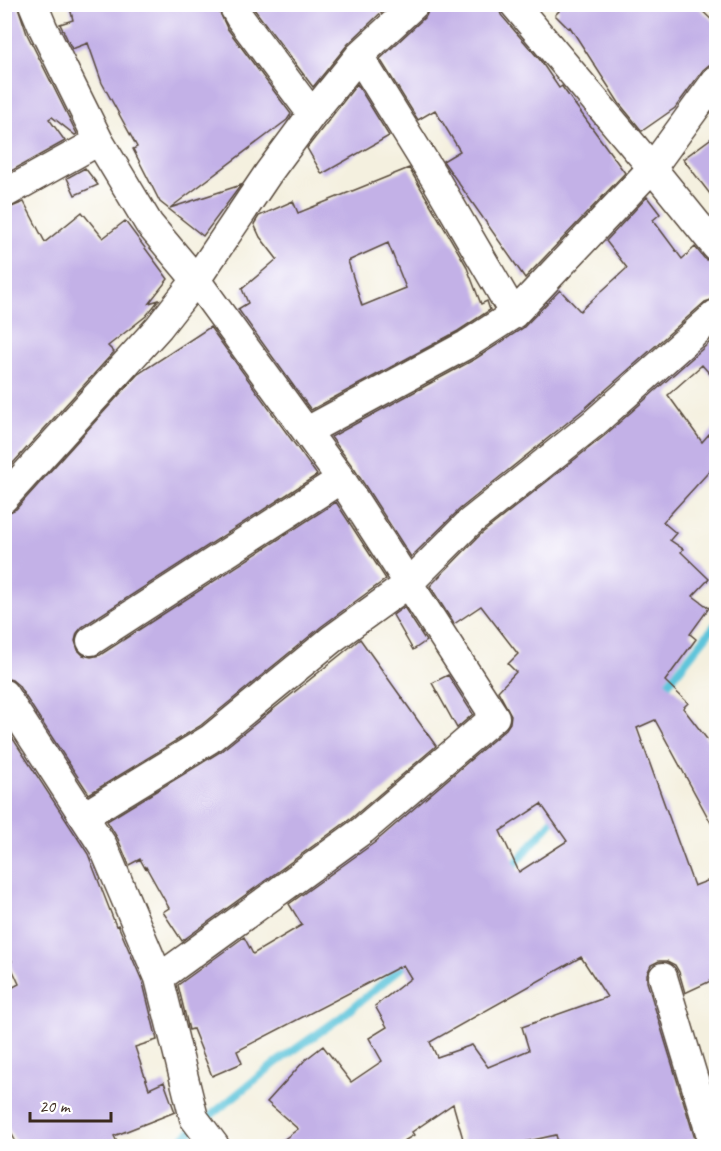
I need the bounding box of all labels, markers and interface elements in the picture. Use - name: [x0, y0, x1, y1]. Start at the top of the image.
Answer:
- scale bar: [30, 1085, 111, 1123]
- text: 20 m: [39, 1095, 72, 1117]

